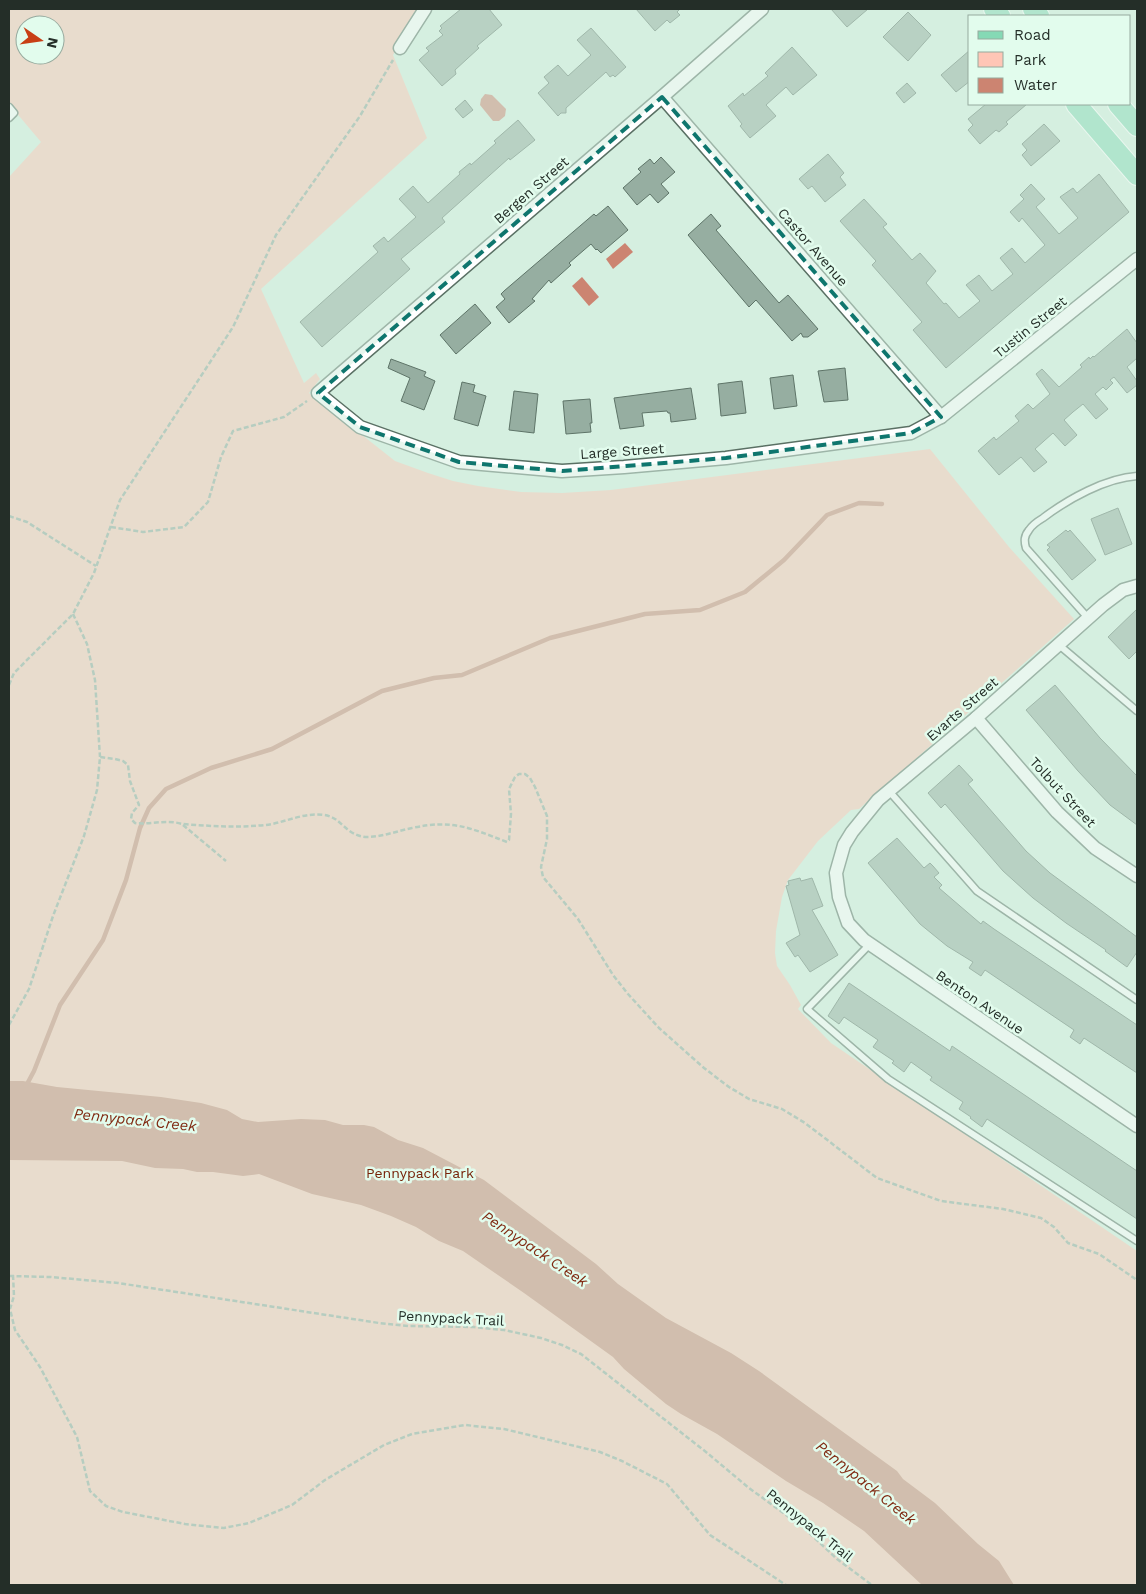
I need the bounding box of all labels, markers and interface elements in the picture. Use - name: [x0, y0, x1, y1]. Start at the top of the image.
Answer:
- north arrow: [15, 15, 65, 65]
- legend: [968, 15, 1131, 105]
- text: Road: [1014, 26, 1051, 44]
- text: N: [44, 36, 62, 50]
- text: Park: [1014, 51, 1047, 69]
- text: Water: [1014, 76, 1057, 94]
- street label: Bergen Street: [490, 153, 572, 227]
- street label: Castor Avenue: [775, 205, 851, 289]
- street label: Tustin Street: [990, 293, 1070, 361]
- street label: Large Street: [579, 440, 665, 462]
- street label: Evarts Street: [923, 674, 1001, 744]
- street label: Tolbut Street: [1027, 754, 1100, 830]
- street label: Benton Avenue: [933, 967, 1027, 1037]
- water label: Pennypack Creek: [73, 1105, 198, 1135]
- park label: Pennypack Park: [366, 1165, 474, 1181]
- water label: Pennypack Creek: [479, 1207, 592, 1291]
- street label: Pennypack Trail: [397, 1307, 505, 1329]
- water label: Pennypack Creek: [812, 1437, 920, 1529]
- street label: Pennypack Trail: [764, 1485, 857, 1565]

